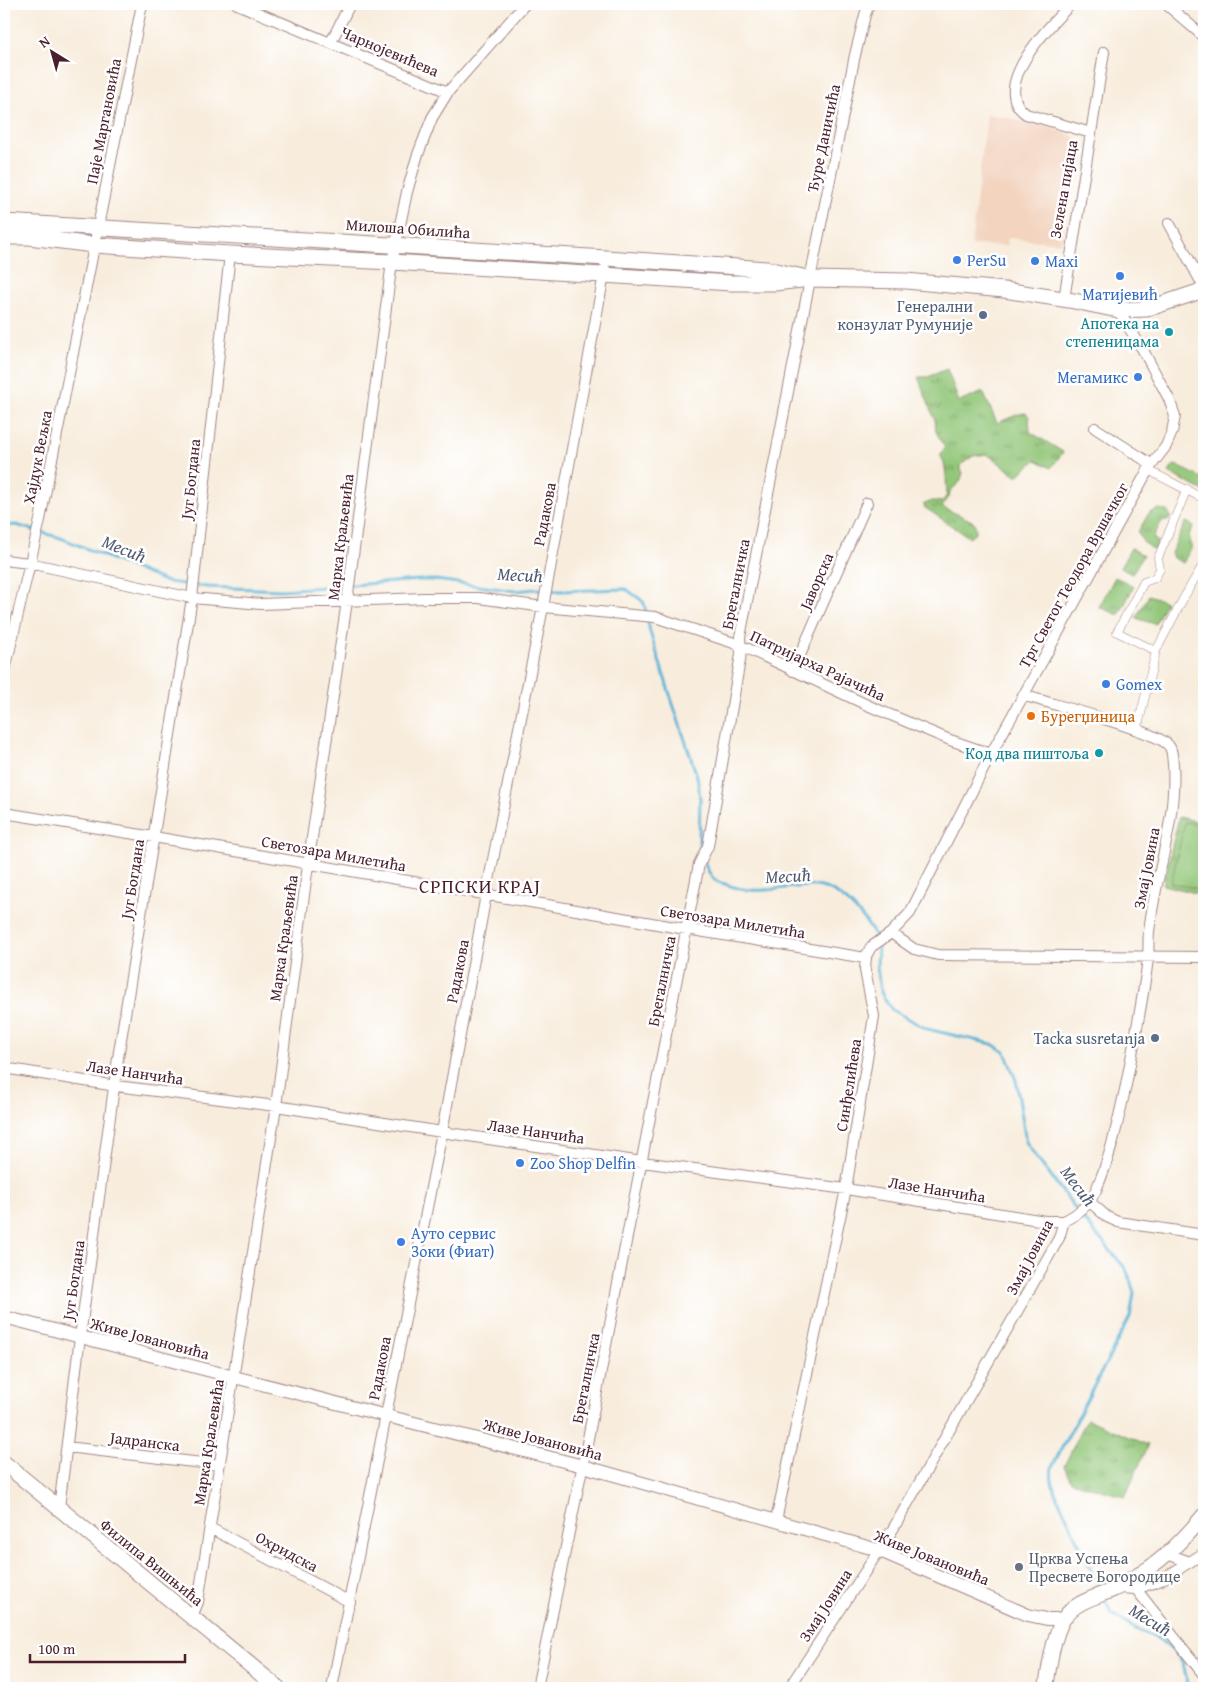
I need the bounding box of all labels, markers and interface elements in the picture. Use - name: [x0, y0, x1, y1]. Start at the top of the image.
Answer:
- street label: Чарнојевићева: [337, 20, 443, 83]
- north arrow: [28, 28, 78, 78]
- text: N: [34, 30, 54, 52]
- street label: Паје Маргановића: [79, 56, 127, 186]
- street label: Ђуре Даничића: [800, 81, 846, 194]
- street label: Зелена пијаца: [1043, 137, 1084, 240]
- street label: Милоша Обилића: [345, 212, 471, 244]
- place label: PerSu: [967, 248, 1007, 272]
- place label: Maxi: [1045, 249, 1079, 273]
- marker: PerSu: [951, 254, 963, 266]
- marker: Maxi: [1029, 255, 1041, 267]
- marker: Матијевић: [1114, 270, 1126, 282]
- place label: Матијевић: [1082, 282, 1158, 306]
- place label: Генерални конзулат Румуније: [837, 294, 973, 336]
- marker: Генерални конзулат Румуније: [977, 309, 989, 321]
- place label: Апотека на степеницама: [1066, 311, 1159, 353]
- marker: Апотека на степеницама: [1163, 326, 1175, 338]
- place label: Мегамикс: [1057, 365, 1128, 389]
- marker: Мегамикс: [1132, 371, 1144, 383]
- street label: Хајдук Вељка: [16, 408, 58, 506]
- street label: Југ Богдана: [174, 437, 206, 522]
- street label: Марка Краљевића: [320, 472, 360, 602]
- street label: Трг Светог Теодора Вршачког: [1012, 478, 1134, 672]
- street label: Радакова: [526, 480, 562, 548]
- water label: Месић: [98, 527, 150, 570]
- street label: Брегалничка: [714, 536, 756, 631]
- street label: Јаворска: [792, 548, 839, 615]
- water label: Месић: [497, 560, 543, 589]
- street label: Патријарха Рајачића: [747, 623, 890, 707]
- place label: Gomex: [1116, 672, 1163, 696]
- marker: Gomex: [1100, 678, 1112, 690]
- place label: Бурегџиница: [1041, 704, 1135, 728]
- marker: Бурегџиница: [1025, 710, 1037, 722]
- place label: Код два пиштоља: [965, 741, 1089, 765]
- marker: Код два пиштоља: [1093, 747, 1105, 759]
- street label: Змај Јовина: [1126, 825, 1166, 911]
- street label: Светозара Милетића: [260, 828, 409, 878]
- street label: Југ Богдана: [114, 837, 150, 923]
- water label: Месић: [765, 861, 811, 890]
- district label: СРПСКИ КРАЈ: [419, 872, 541, 900]
- street label: Марка Краљевића: [262, 873, 304, 1003]
- street label: Светозара Милетића: [659, 898, 808, 944]
- street label: Брегалничка: [640, 933, 682, 1028]
- street label: Радакова: [439, 937, 475, 1005]
- place label: Tacka susretanja: [1034, 1026, 1145, 1050]
- marker: Tacka susretanja: [1149, 1032, 1161, 1044]
- street label: Синђелићева: [829, 1036, 867, 1133]
- street label: Лазе Нанчића: [85, 1053, 186, 1091]
- street label: Лазе Нанчића: [486, 1112, 587, 1150]
- place label: Zoo Shop Delfin: [530, 1151, 636, 1175]
- marker: Zoo Shop Delfin: [514, 1157, 526, 1169]
- water label: Месић: [1054, 1159, 1103, 1212]
- street label: Лазе Нанчића: [887, 1169, 988, 1209]
- street label: Змај Јовина: [999, 1215, 1059, 1299]
- place label: Ауто сервис Зоки (Фиат): [411, 1221, 496, 1263]
- marker: Ауто сервис Зоки (Фиат): [395, 1236, 407, 1248]
- street label: Југ Богдана: [55, 1238, 91, 1324]
- street label: Живе Јовановића: [87, 1310, 213, 1366]
- street label: Брегалничка: [564, 1330, 606, 1425]
- street label: Радакова: [361, 1334, 397, 1402]
- street label: Марка Краљевића: [186, 1377, 230, 1507]
- street label: Живе Јовановића: [480, 1411, 606, 1467]
- street label: Јадранска: [107, 1425, 182, 1457]
- street label: Филипа Вишњића: [95, 1513, 209, 1612]
- street label: Живе Јовановића: [870, 1523, 994, 1591]
- street label: Охридска: [251, 1524, 323, 1578]
- place label: Црква Успења Пресвете Богородице: [1029, 1546, 1180, 1588]
- marker: Црква Успења Пресвете Богородице: [1013, 1561, 1025, 1573]
- street label: Змај Јовина: [792, 1564, 858, 1646]
- water label: Месић: [1124, 1596, 1177, 1643]
- scale bar: [30, 1632, 185, 1664]
- text: 100 m: [38, 1638, 76, 1659]

